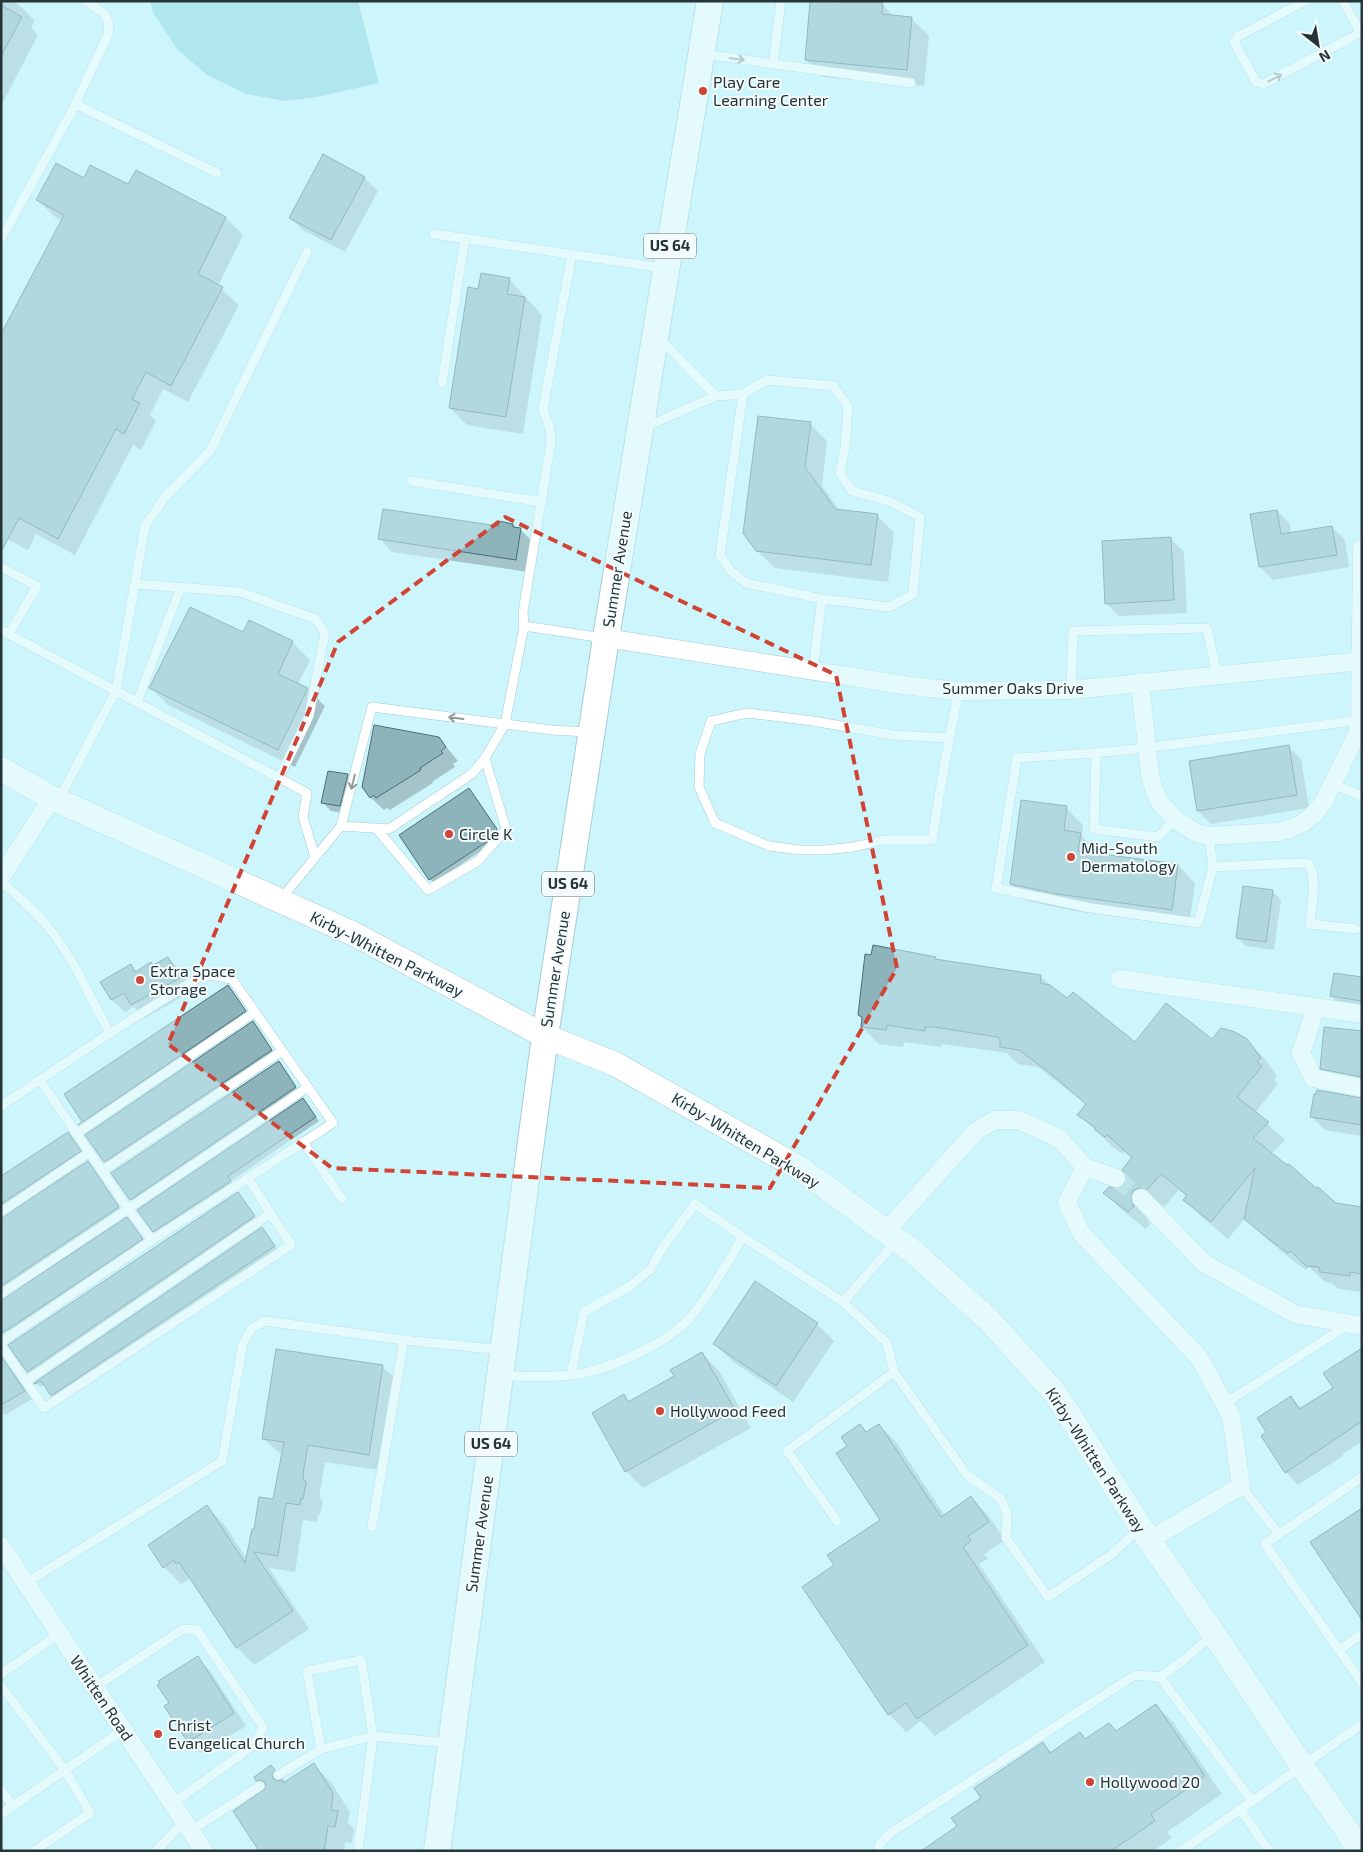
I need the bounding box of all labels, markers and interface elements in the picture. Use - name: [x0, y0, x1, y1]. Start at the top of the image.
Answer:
- north arrow: [1293, 20, 1343, 70]
- text: N: [1316, 47, 1334, 66]
- one-way arrow: [729, 54, 745, 64]
- place label: Play Care Learning Center: [713, 72, 829, 109]
- one-way arrow: [1267, 73, 1282, 83]
- marker: Play Care Learning Center: [697, 85, 709, 97]
- road number: US 64: [644, 234, 696, 258]
- street label: Summer Avenue: [598, 509, 635, 628]
- street label: Summer Oaks Drive: [942, 678, 1084, 697]
- one-way arrow: [449, 713, 465, 723]
- one-way arrow: [348, 773, 357, 789]
- place label: Circle K: [459, 824, 513, 843]
- marker: Circle K: [443, 828, 455, 840]
- place label: Mid-South Dermatology: [1081, 838, 1176, 875]
- marker: Mid-South Dermatology: [1065, 851, 1077, 863]
- road number: US 64: [542, 872, 594, 896]
- street label: Kirby-Whitten Parkway: [307, 907, 468, 1001]
- street label: Summer Avenue: [536, 909, 573, 1028]
- place label: Extra Space Storage: [150, 961, 236, 998]
- marker: Extra Space Storage: [134, 974, 146, 986]
- street label: Kirby-Whitten Parkway: [669, 1088, 824, 1192]
- street label: Kirby-Whitten Parkway: [1042, 1383, 1151, 1536]
- place label: Hollywood Feed: [670, 1401, 786, 1420]
- marker: Hollywood Feed: [654, 1405, 666, 1417]
- road number: US 64: [465, 1432, 517, 1456]
- street label: Summer Avenue: [461, 1474, 496, 1593]
- street label: Whitten Road: [67, 1651, 138, 1744]
- place label: Christ Evangelical Church: [168, 1715, 305, 1752]
- marker: Christ Evangelical Church: [152, 1728, 164, 1740]
- place label: Hollywood 20: [1100, 1772, 1200, 1791]
- marker: Hollywood 20: [1084, 1776, 1096, 1788]

